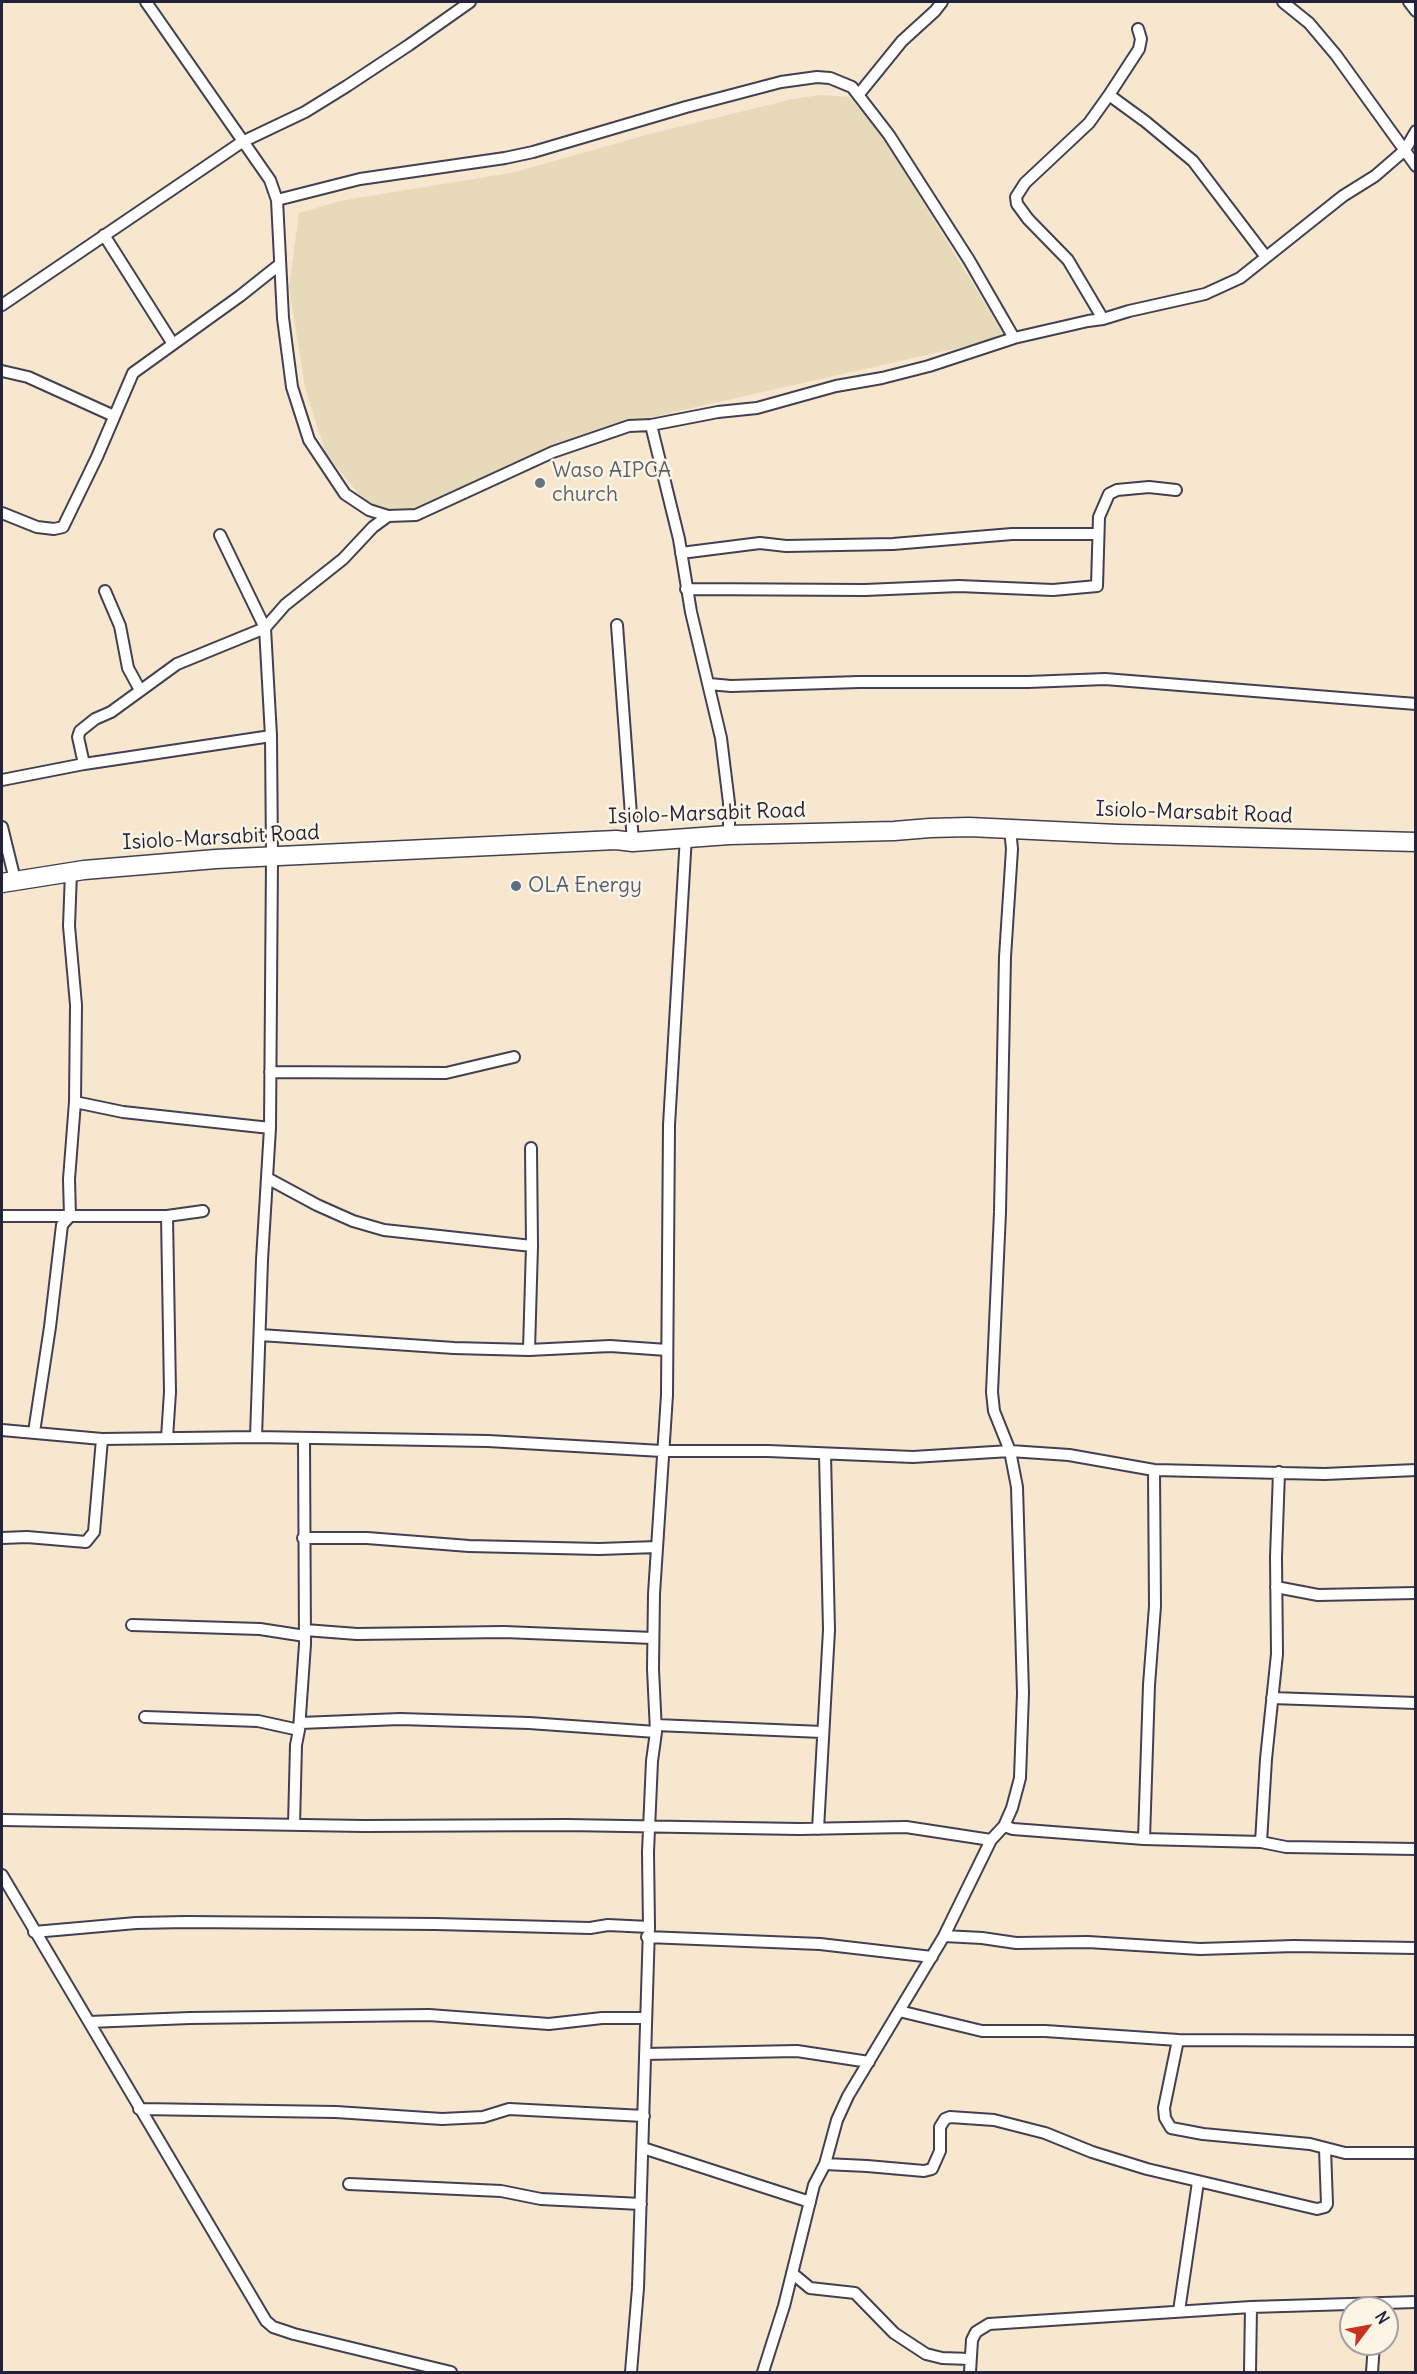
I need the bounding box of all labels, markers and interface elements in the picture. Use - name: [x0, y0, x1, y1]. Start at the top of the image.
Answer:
- place label: Waso AIPCA church: [552, 458, 671, 508]
- marker: Waso AIPCA church: [533, 476, 547, 490]
- street label: Isiolo-Marsabit Road: [1095, 797, 1293, 829]
- street label: Isiolo-Marsabit Road: [608, 798, 806, 830]
- street label: Isiolo-Marsabit Road: [122, 820, 320, 856]
- place label: OLA Energy: [528, 873, 642, 899]
- marker: OLA Energy: [509, 879, 523, 893]
- north arrow: [1339, 2296, 1399, 2356]
- text: N: [1371, 2308, 1394, 2328]

